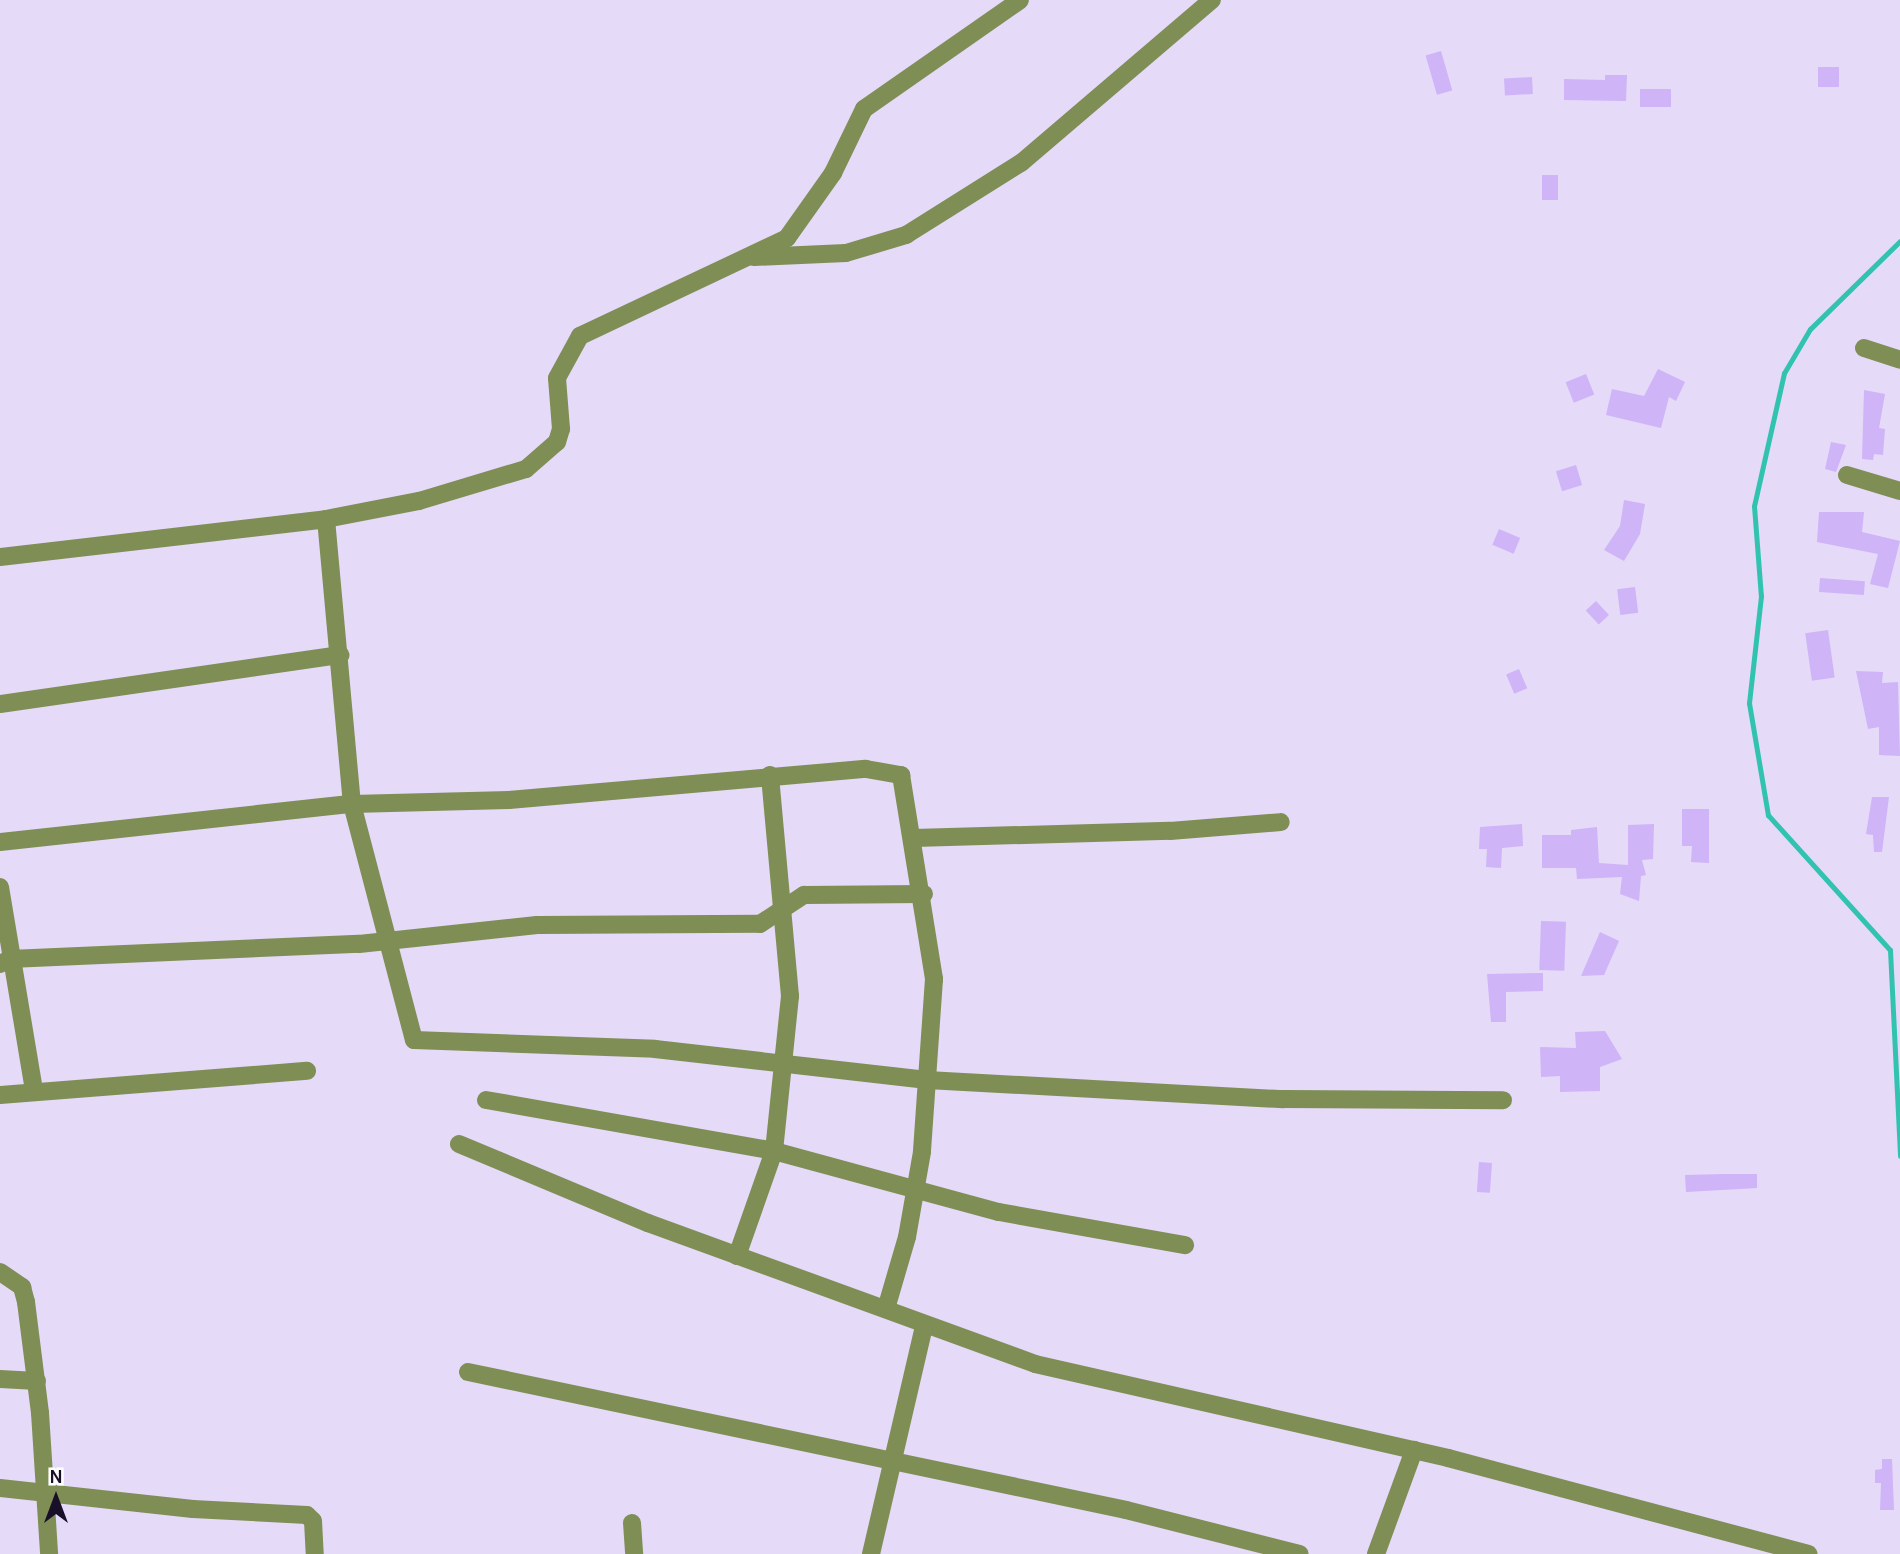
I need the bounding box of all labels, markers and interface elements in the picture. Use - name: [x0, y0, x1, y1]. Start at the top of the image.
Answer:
- north arrow: [21, 1463, 91, 1533]
- text: N: [49, 1466, 63, 1488]

